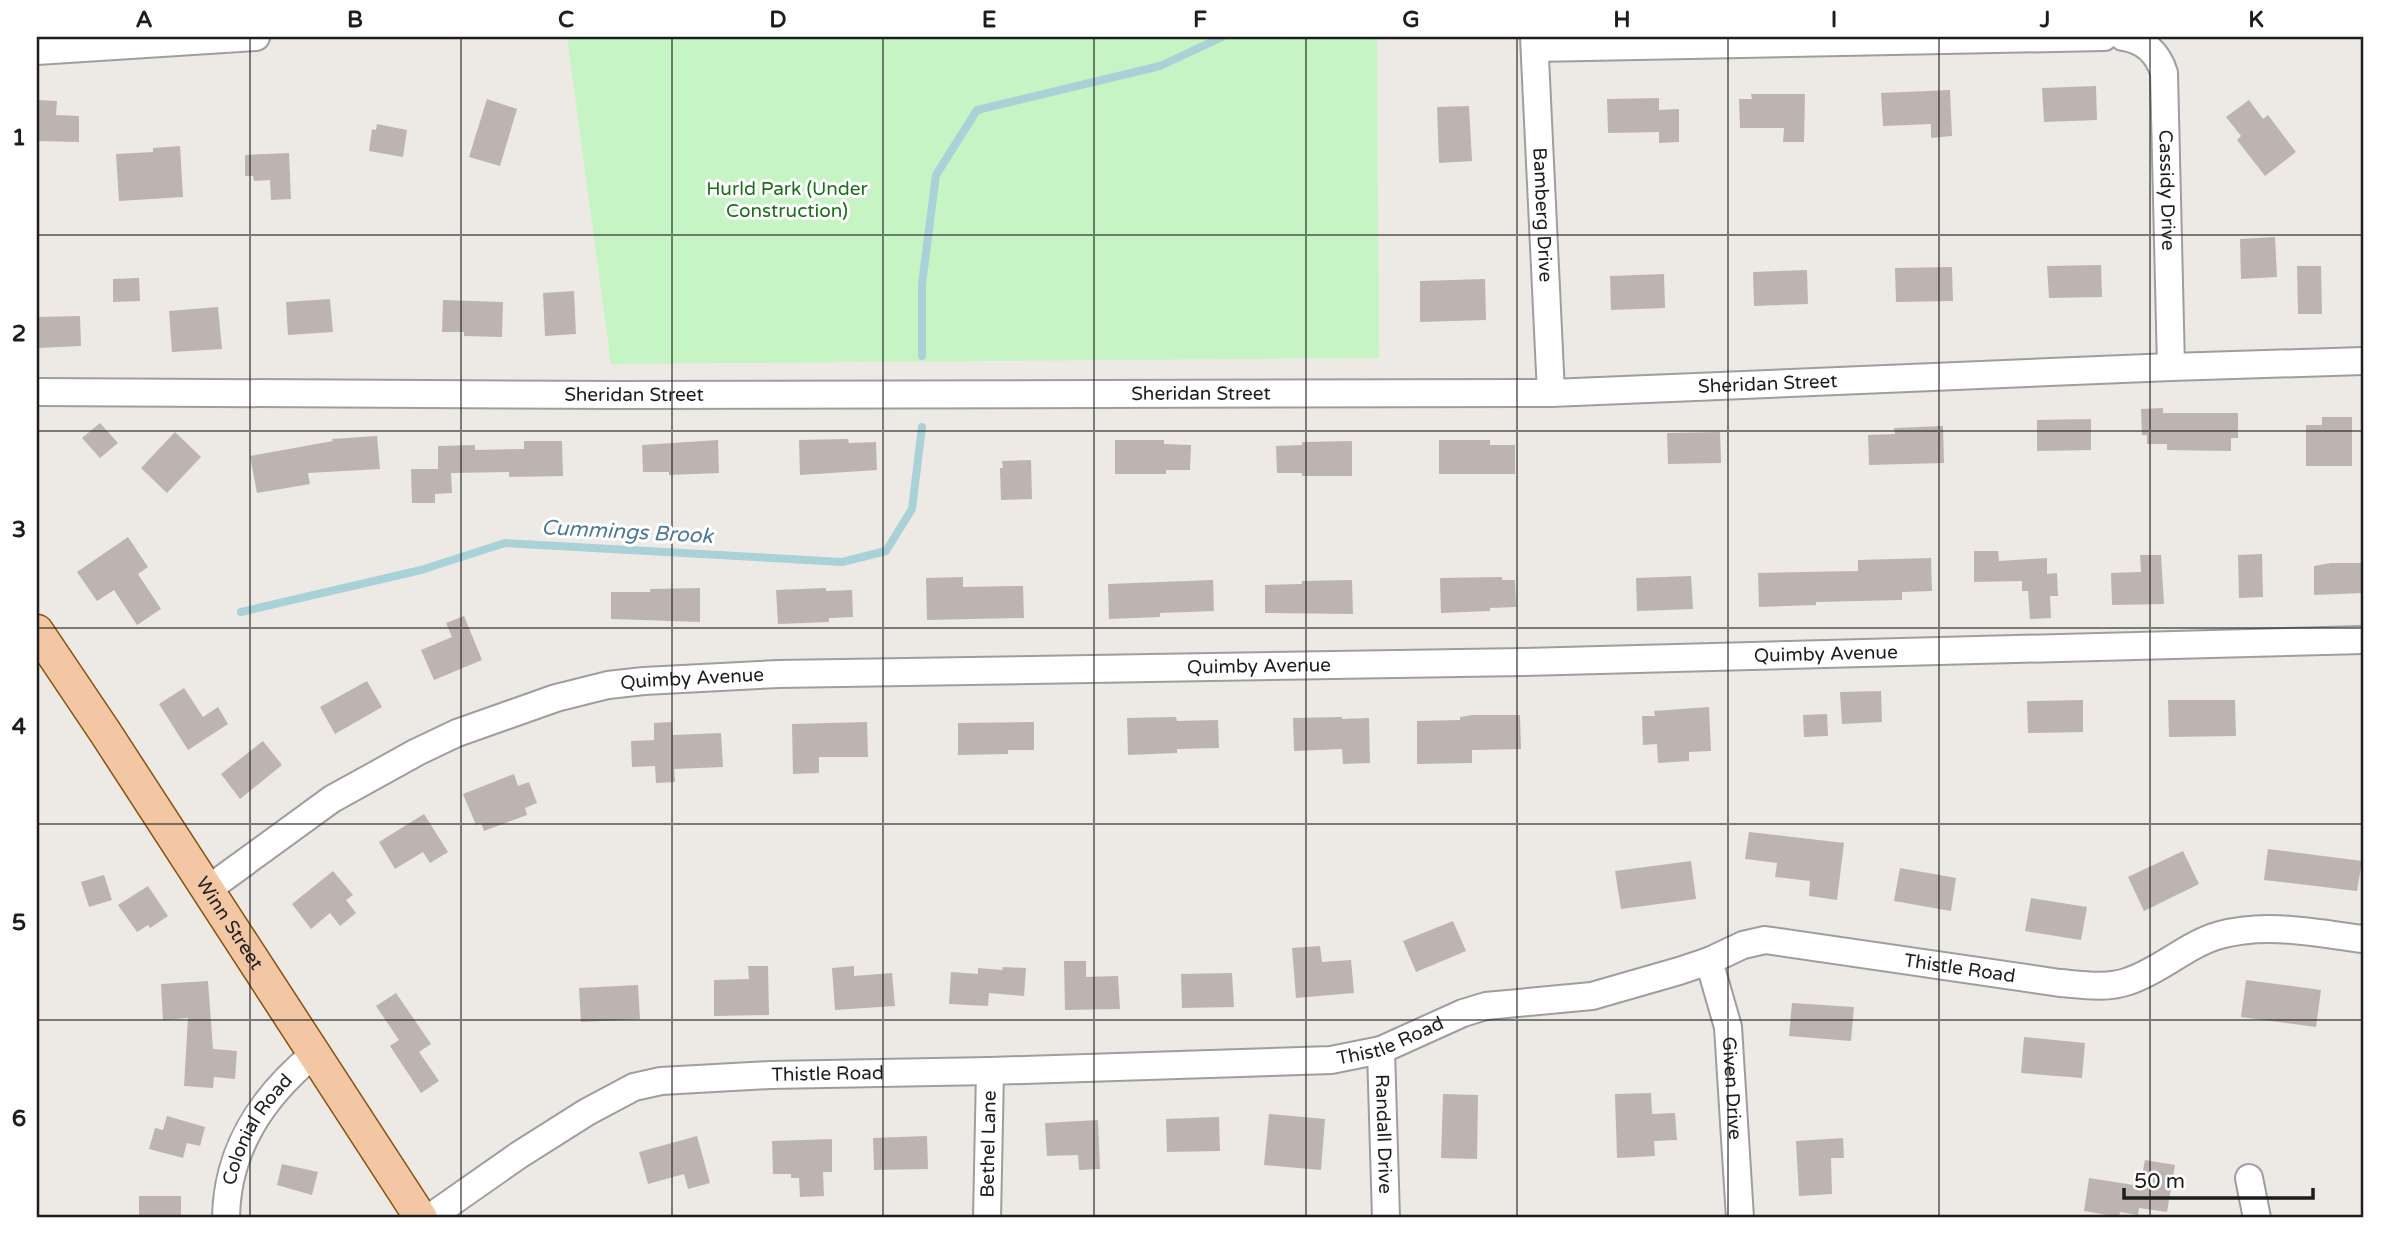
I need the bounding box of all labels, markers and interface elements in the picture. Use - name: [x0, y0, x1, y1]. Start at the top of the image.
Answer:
- text: A: [135, 6, 153, 34]
- text: B: [347, 6, 363, 34]
- text: C: [558, 6, 574, 34]
- text: D: [769, 6, 787, 34]
- text: E: [982, 6, 996, 34]
- text: F: [1193, 6, 1207, 34]
- text: G: [1402, 6, 1420, 34]
- text: H: [1613, 6, 1631, 34]
- text: I: [1831, 6, 1837, 34]
- text: J: [2039, 6, 2050, 34]
- text: K: [2248, 6, 2264, 34]
- text: 1: [12, 124, 26, 152]
- street label: Cassidy Drive: [2154, 129, 2179, 251]
- street label: Bamberg Drive: [1528, 147, 1557, 283]
- park label: Hurld Park (Under Construction): [706, 178, 868, 222]
- text: 2: [12, 320, 26, 348]
- street label: Sheridan Street: [1698, 370, 1838, 398]
- street label: Sheridan Street: [1131, 383, 1271, 405]
- street label: Sheridan Street: [564, 384, 704, 406]
- water label: Cummings Brook: [541, 515, 715, 549]
- text: 3: [12, 516, 26, 544]
- street label: Quimby Avenue: [1753, 641, 1898, 667]
- street label: Quimby Avenue: [1187, 654, 1331, 678]
- street label: Quimby Avenue: [619, 664, 765, 695]
- text: 4: [12, 713, 27, 741]
- street label: Winn Street: [191, 873, 268, 974]
- text: 5: [12, 909, 26, 937]
- street label: Thistle Road: [1902, 949, 2017, 987]
- street label: Thistle Road: [1335, 1012, 1447, 1070]
- street label: Given Drive: [1718, 1036, 1746, 1140]
- street label: Thistle Road: [771, 1062, 884, 1086]
- street label: Colonial Road: [218, 1069, 297, 1187]
- street label: Randall Drive: [1371, 1074, 1396, 1194]
- street label: Bethel Lane: [976, 1090, 1001, 1198]
- text: 6: [12, 1105, 26, 1133]
- scale bar: [2124, 1157, 2312, 1201]
- text: 50 m: [2134, 1169, 2185, 1194]

